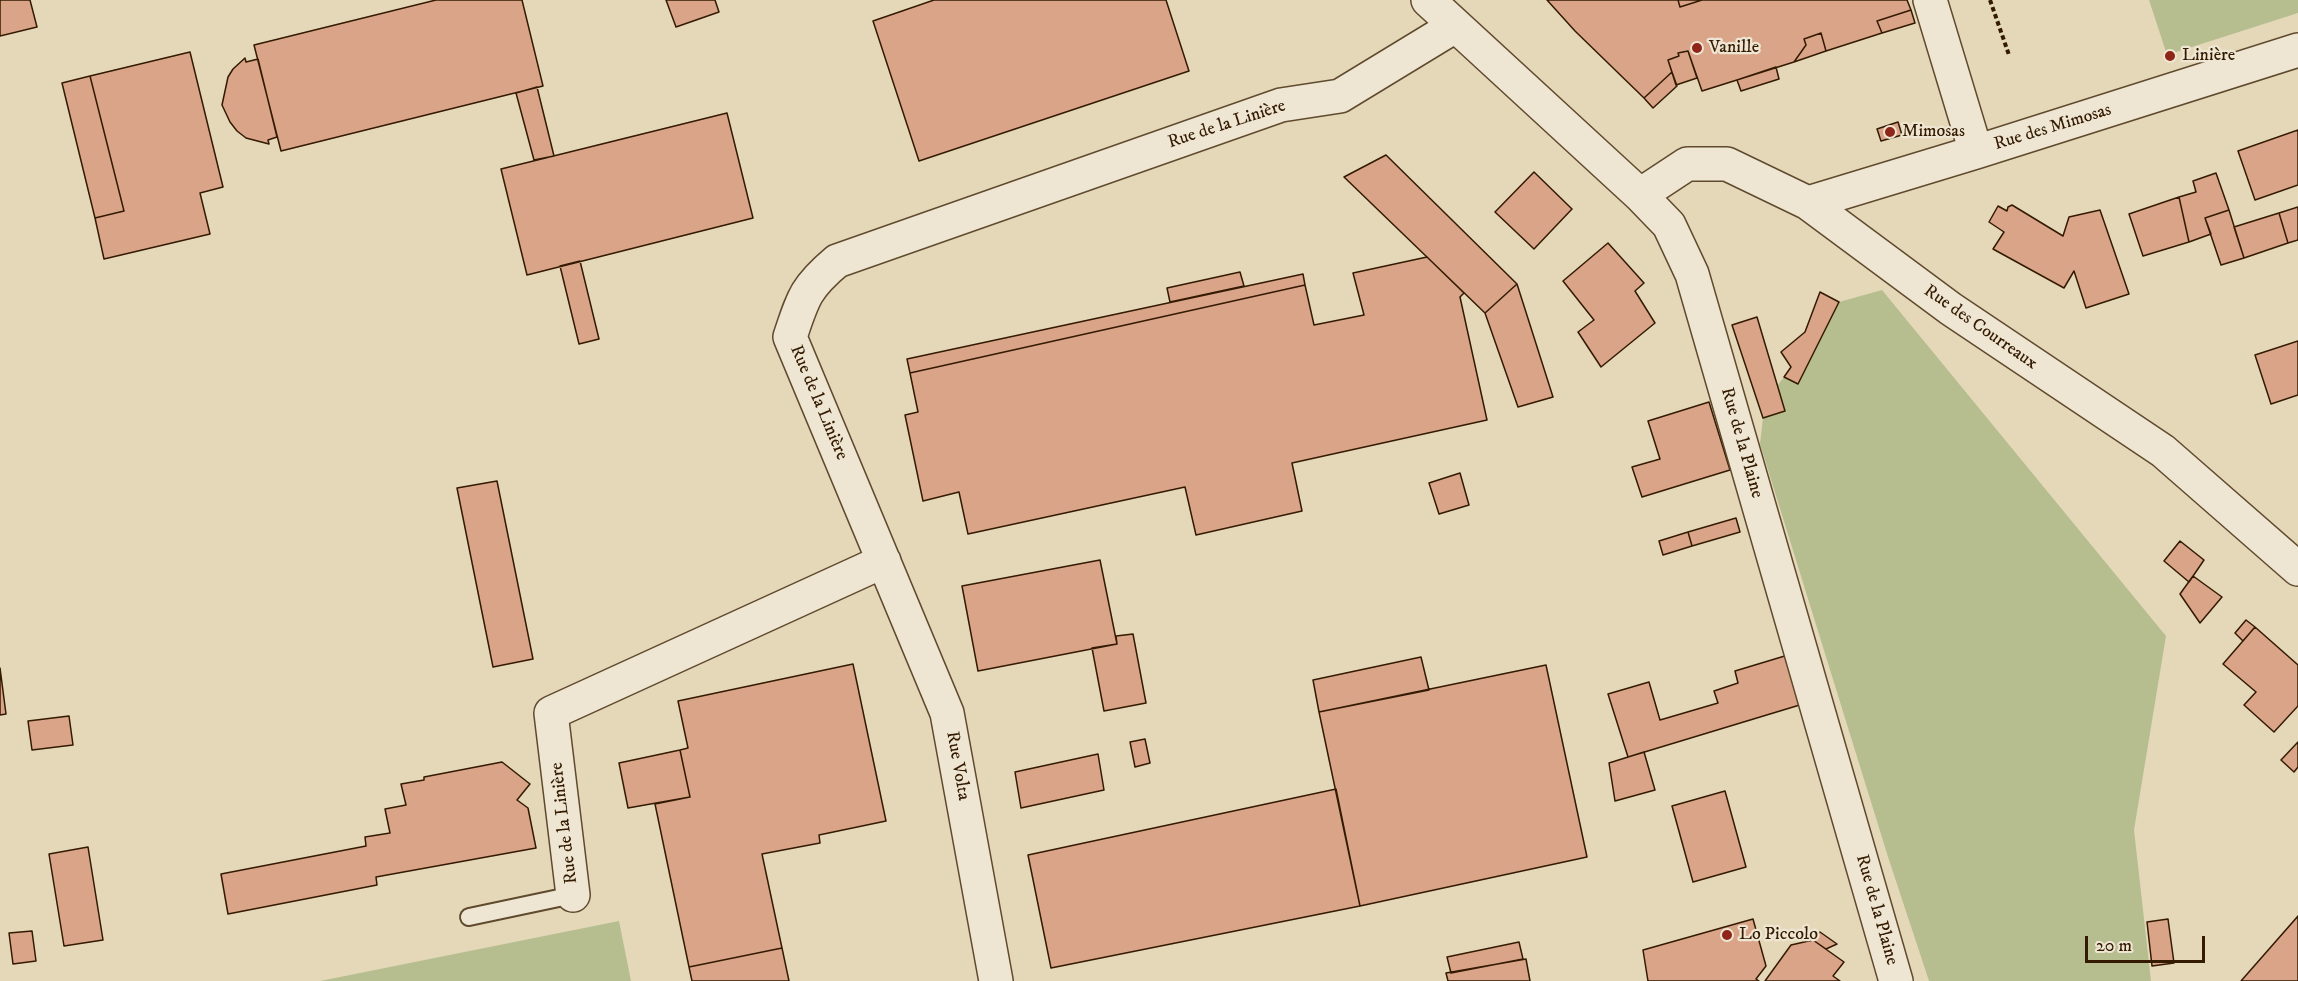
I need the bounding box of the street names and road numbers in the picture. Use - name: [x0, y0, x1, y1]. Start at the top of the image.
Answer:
- street label: Rue de la Linière: [1165, 96, 1289, 154]
- street label: Rue des Mimosas: [1992, 100, 2114, 156]
- street label: Rue des Courreaux: [1919, 281, 2041, 375]
- street label: Rue de la Linière: [784, 342, 852, 464]
- street label: Rue de la Plaine: [1715, 385, 1767, 501]
- street label: Rue Volta: [940, 730, 974, 802]
- street label: Rue de la Linière: [547, 761, 583, 885]
- street label: Rue de la Plaine: [1850, 852, 1902, 968]

